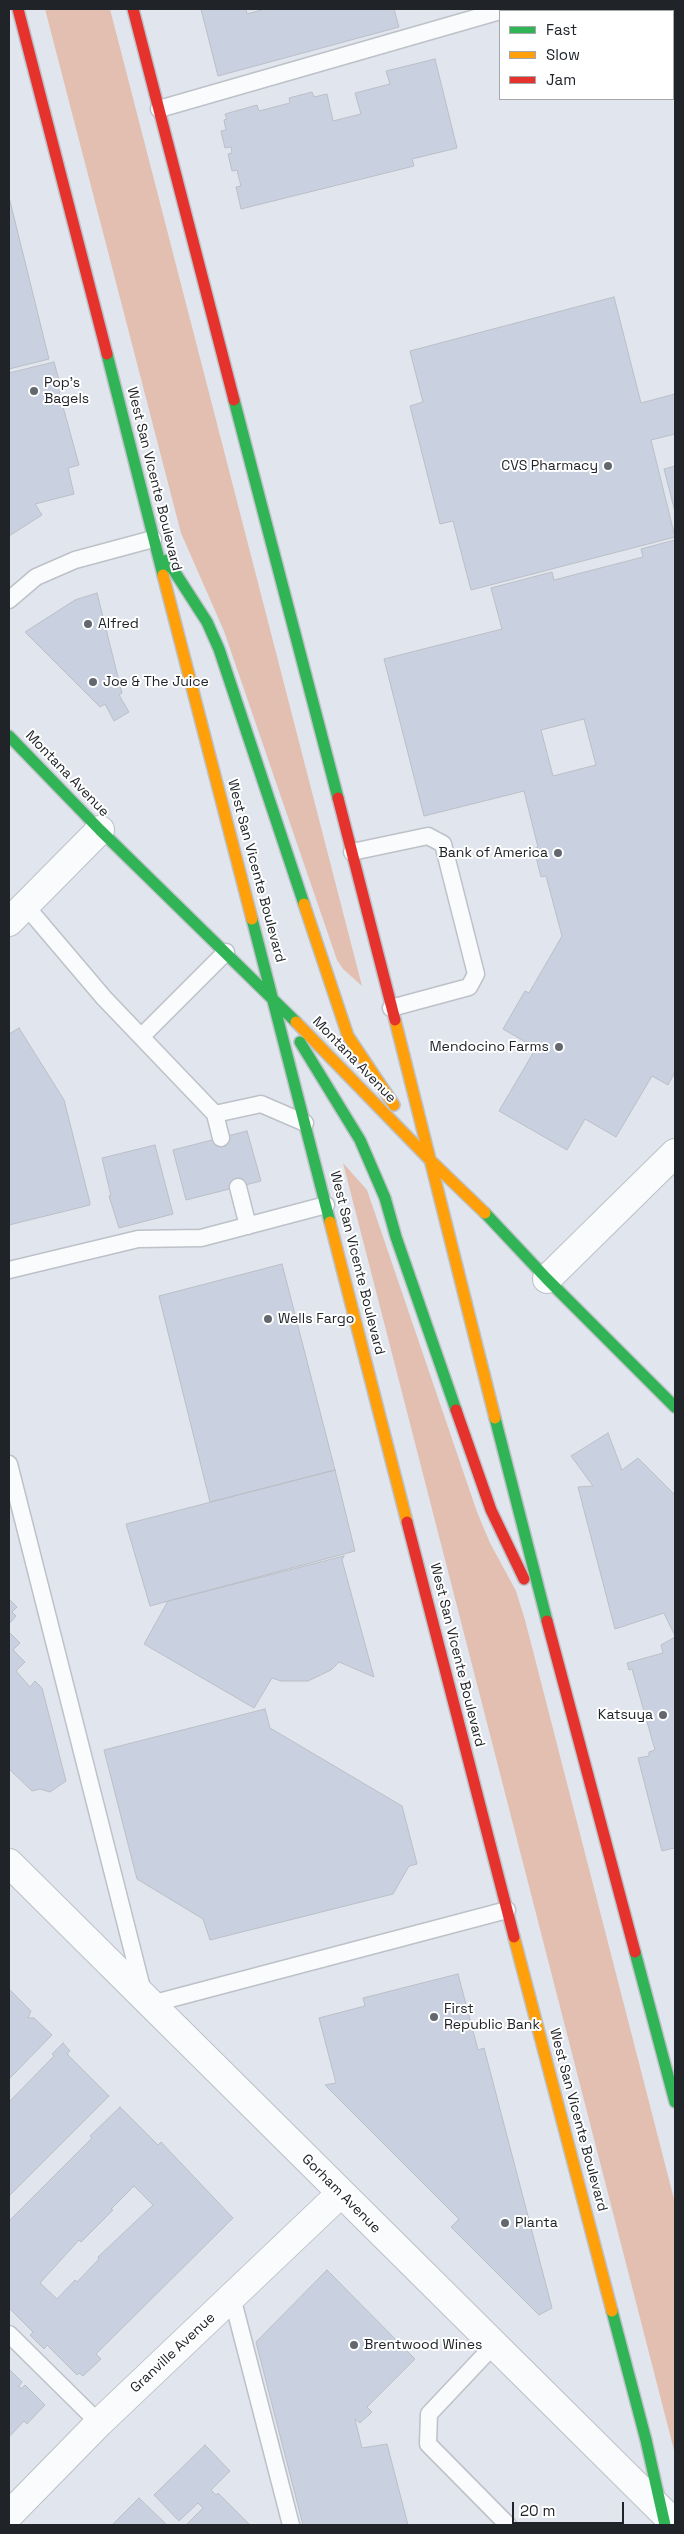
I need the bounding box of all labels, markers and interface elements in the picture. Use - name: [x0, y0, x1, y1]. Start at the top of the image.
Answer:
- legend: [499, 10, 674, 100]
- text: Fast: [546, 20, 577, 39]
- text: Slow: [546, 45, 580, 64]
- text: Jam: [546, 70, 576, 89]
- place label: Pop's Bagels: [44, 375, 89, 408]
- marker: Pop's Bagels: [28, 385, 40, 397]
- street label: West San Vicente Boulevard: [123, 385, 185, 573]
- place label: CVS Pharmacy: [501, 458, 598, 474]
- marker: CVS Pharmacy: [602, 460, 614, 472]
- place label: Alfred: [98, 616, 139, 632]
- marker: Alfred: [82, 618, 94, 630]
- place label: Joe & The Juice: [103, 674, 209, 690]
- marker: Joe & The Juice: [87, 676, 99, 688]
- street label: Montana Avenue: [22, 727, 112, 821]
- street label: West San Vicente Boulevard: [223, 778, 289, 964]
- place label: Bank of America: [439, 845, 548, 861]
- marker: Bank of America: [552, 847, 564, 859]
- street label: Montana Avenue: [309, 1013, 399, 1107]
- place label: Mendocino Farms: [430, 1039, 549, 1055]
- marker: Mendocino Farms: [553, 1041, 565, 1053]
- street label: West San Vicente Boulevard: [326, 1169, 388, 1357]
- place label: Wells Fargo: [278, 1311, 354, 1327]
- marker: Wells Fargo: [262, 1313, 274, 1325]
- street label: West San Vicente Boulevard: [426, 1561, 488, 1749]
- place label: Katsuya: [598, 1707, 653, 1723]
- marker: Katsuya: [657, 1709, 669, 1721]
- place label: First Republic Bank: [444, 2001, 540, 2034]
- marker: First Republic Bank: [428, 2011, 440, 2023]
- street label: West San Vicente Boulevard: [545, 2027, 611, 2213]
- street label: Gorham Avenue: [298, 2151, 384, 2237]
- place label: Planta: [515, 2215, 558, 2231]
- marker: Planta: [499, 2217, 511, 2229]
- street label: Granville Avenue: [127, 2309, 219, 2397]
- place label: Brentwood Wines: [364, 2337, 482, 2353]
- marker: Brentwood Wines: [348, 2339, 360, 2351]
- scale bar: [514, 2492, 626, 2524]
- text: 20 m: [520, 2501, 555, 2520]

